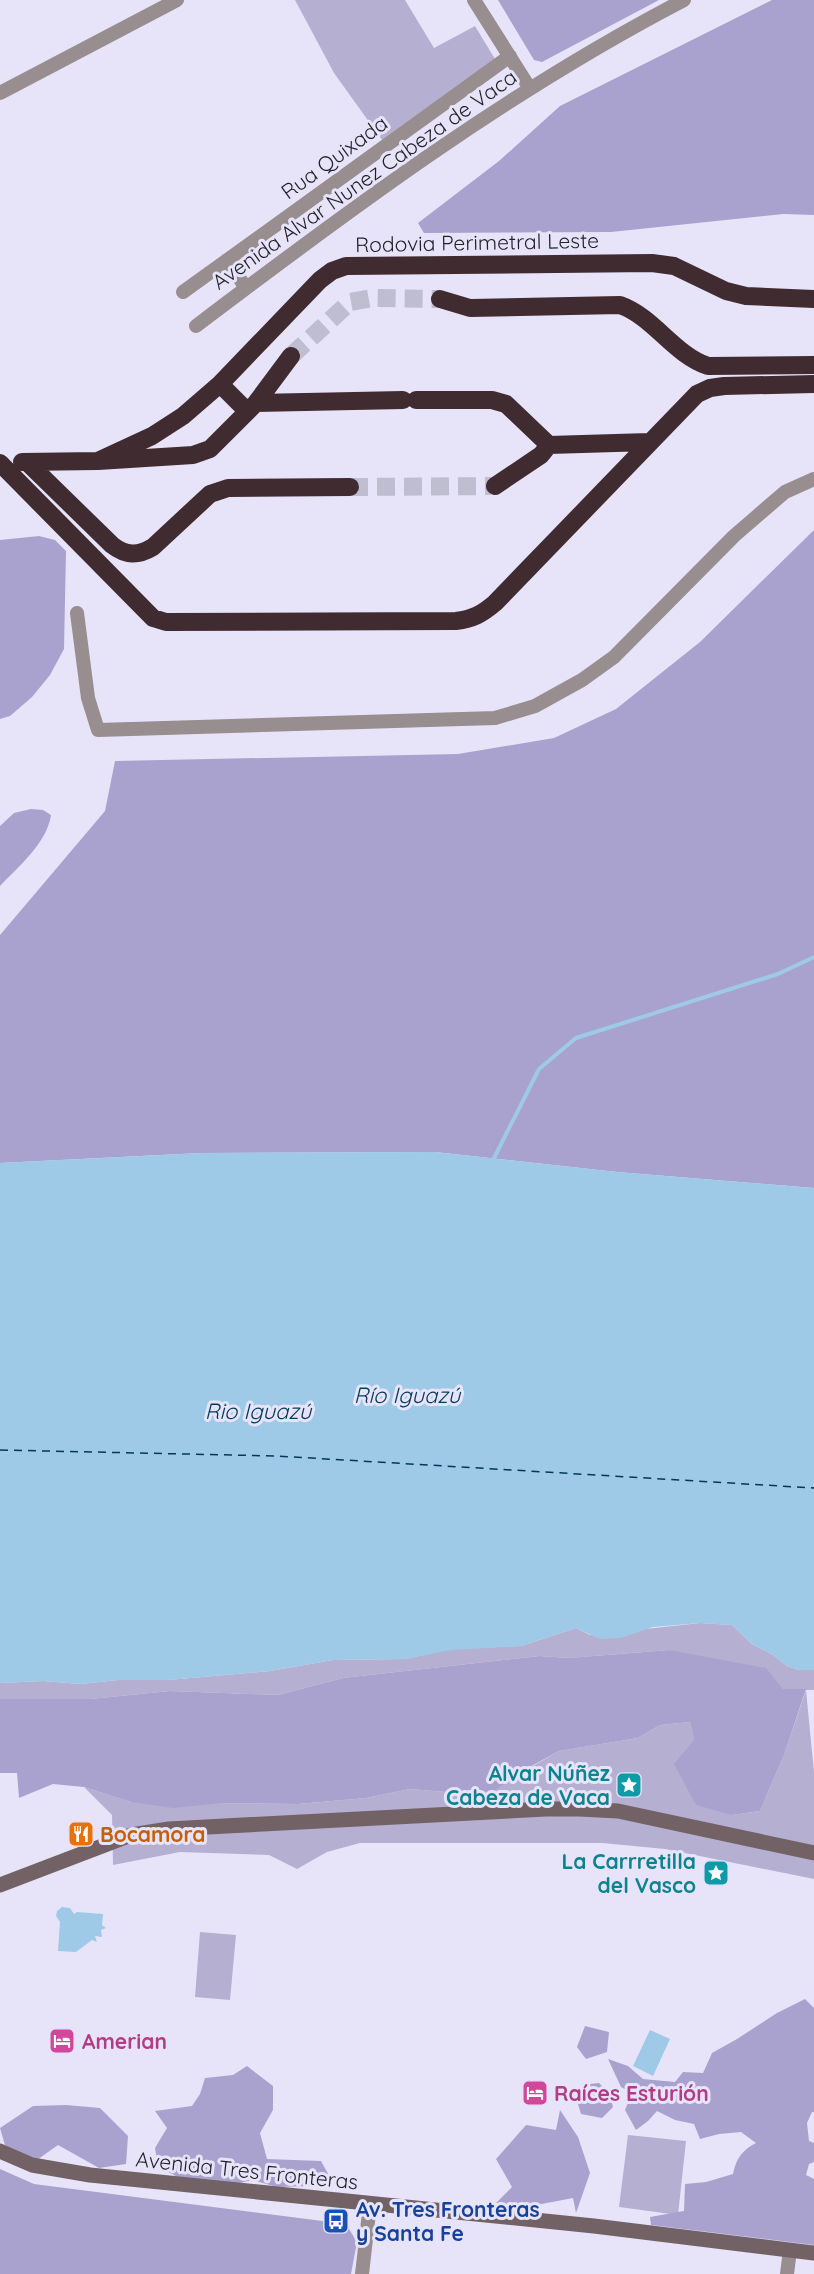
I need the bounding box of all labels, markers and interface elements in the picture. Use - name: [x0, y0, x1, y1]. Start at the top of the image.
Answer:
- street label: Avenida Alvar Nunez Cabeza de Vaca: [207, 63, 521, 295]
- street label: Rua Quixada: [276, 110, 392, 204]
- street label: Rodovia Perimetral Leste: [355, 227, 599, 257]
- water label: Río Iguazú: [354, 1381, 462, 1409]
- water label: Rio Iguazú: [205, 1397, 313, 1425]
- place label: Alvar Núñez Cabeza de Vaca: [446, 1760, 610, 1810]
- place icon: Alvar Núñez Cabeza de Vaca: [614, 1770, 644, 1800]
- restaurant icon: Bocamora: [66, 1819, 96, 1849]
- place label: Bocamora: [100, 1821, 205, 1847]
- place label: La Carrretilla del Vasco: [561, 1848, 696, 1898]
- place icon: La Carrretilla del Vasco: [701, 1858, 731, 1888]
- hotel icon: Amerian: [47, 2026, 77, 2056]
- place label: Amerian: [82, 2028, 167, 2054]
- hotel icon: Raíces Esturión: [520, 2078, 550, 2108]
- place label: Raíces Esturión: [554, 2080, 709, 2106]
- street label: Avenida Tres Fronteras: [134, 2145, 360, 2195]
- place label: Av. Tres Fronteras y Santa Fe: [356, 2196, 540, 2246]
- bus stop icon: Av. Tres Fronteras y Santa Fe: [321, 2206, 351, 2236]

